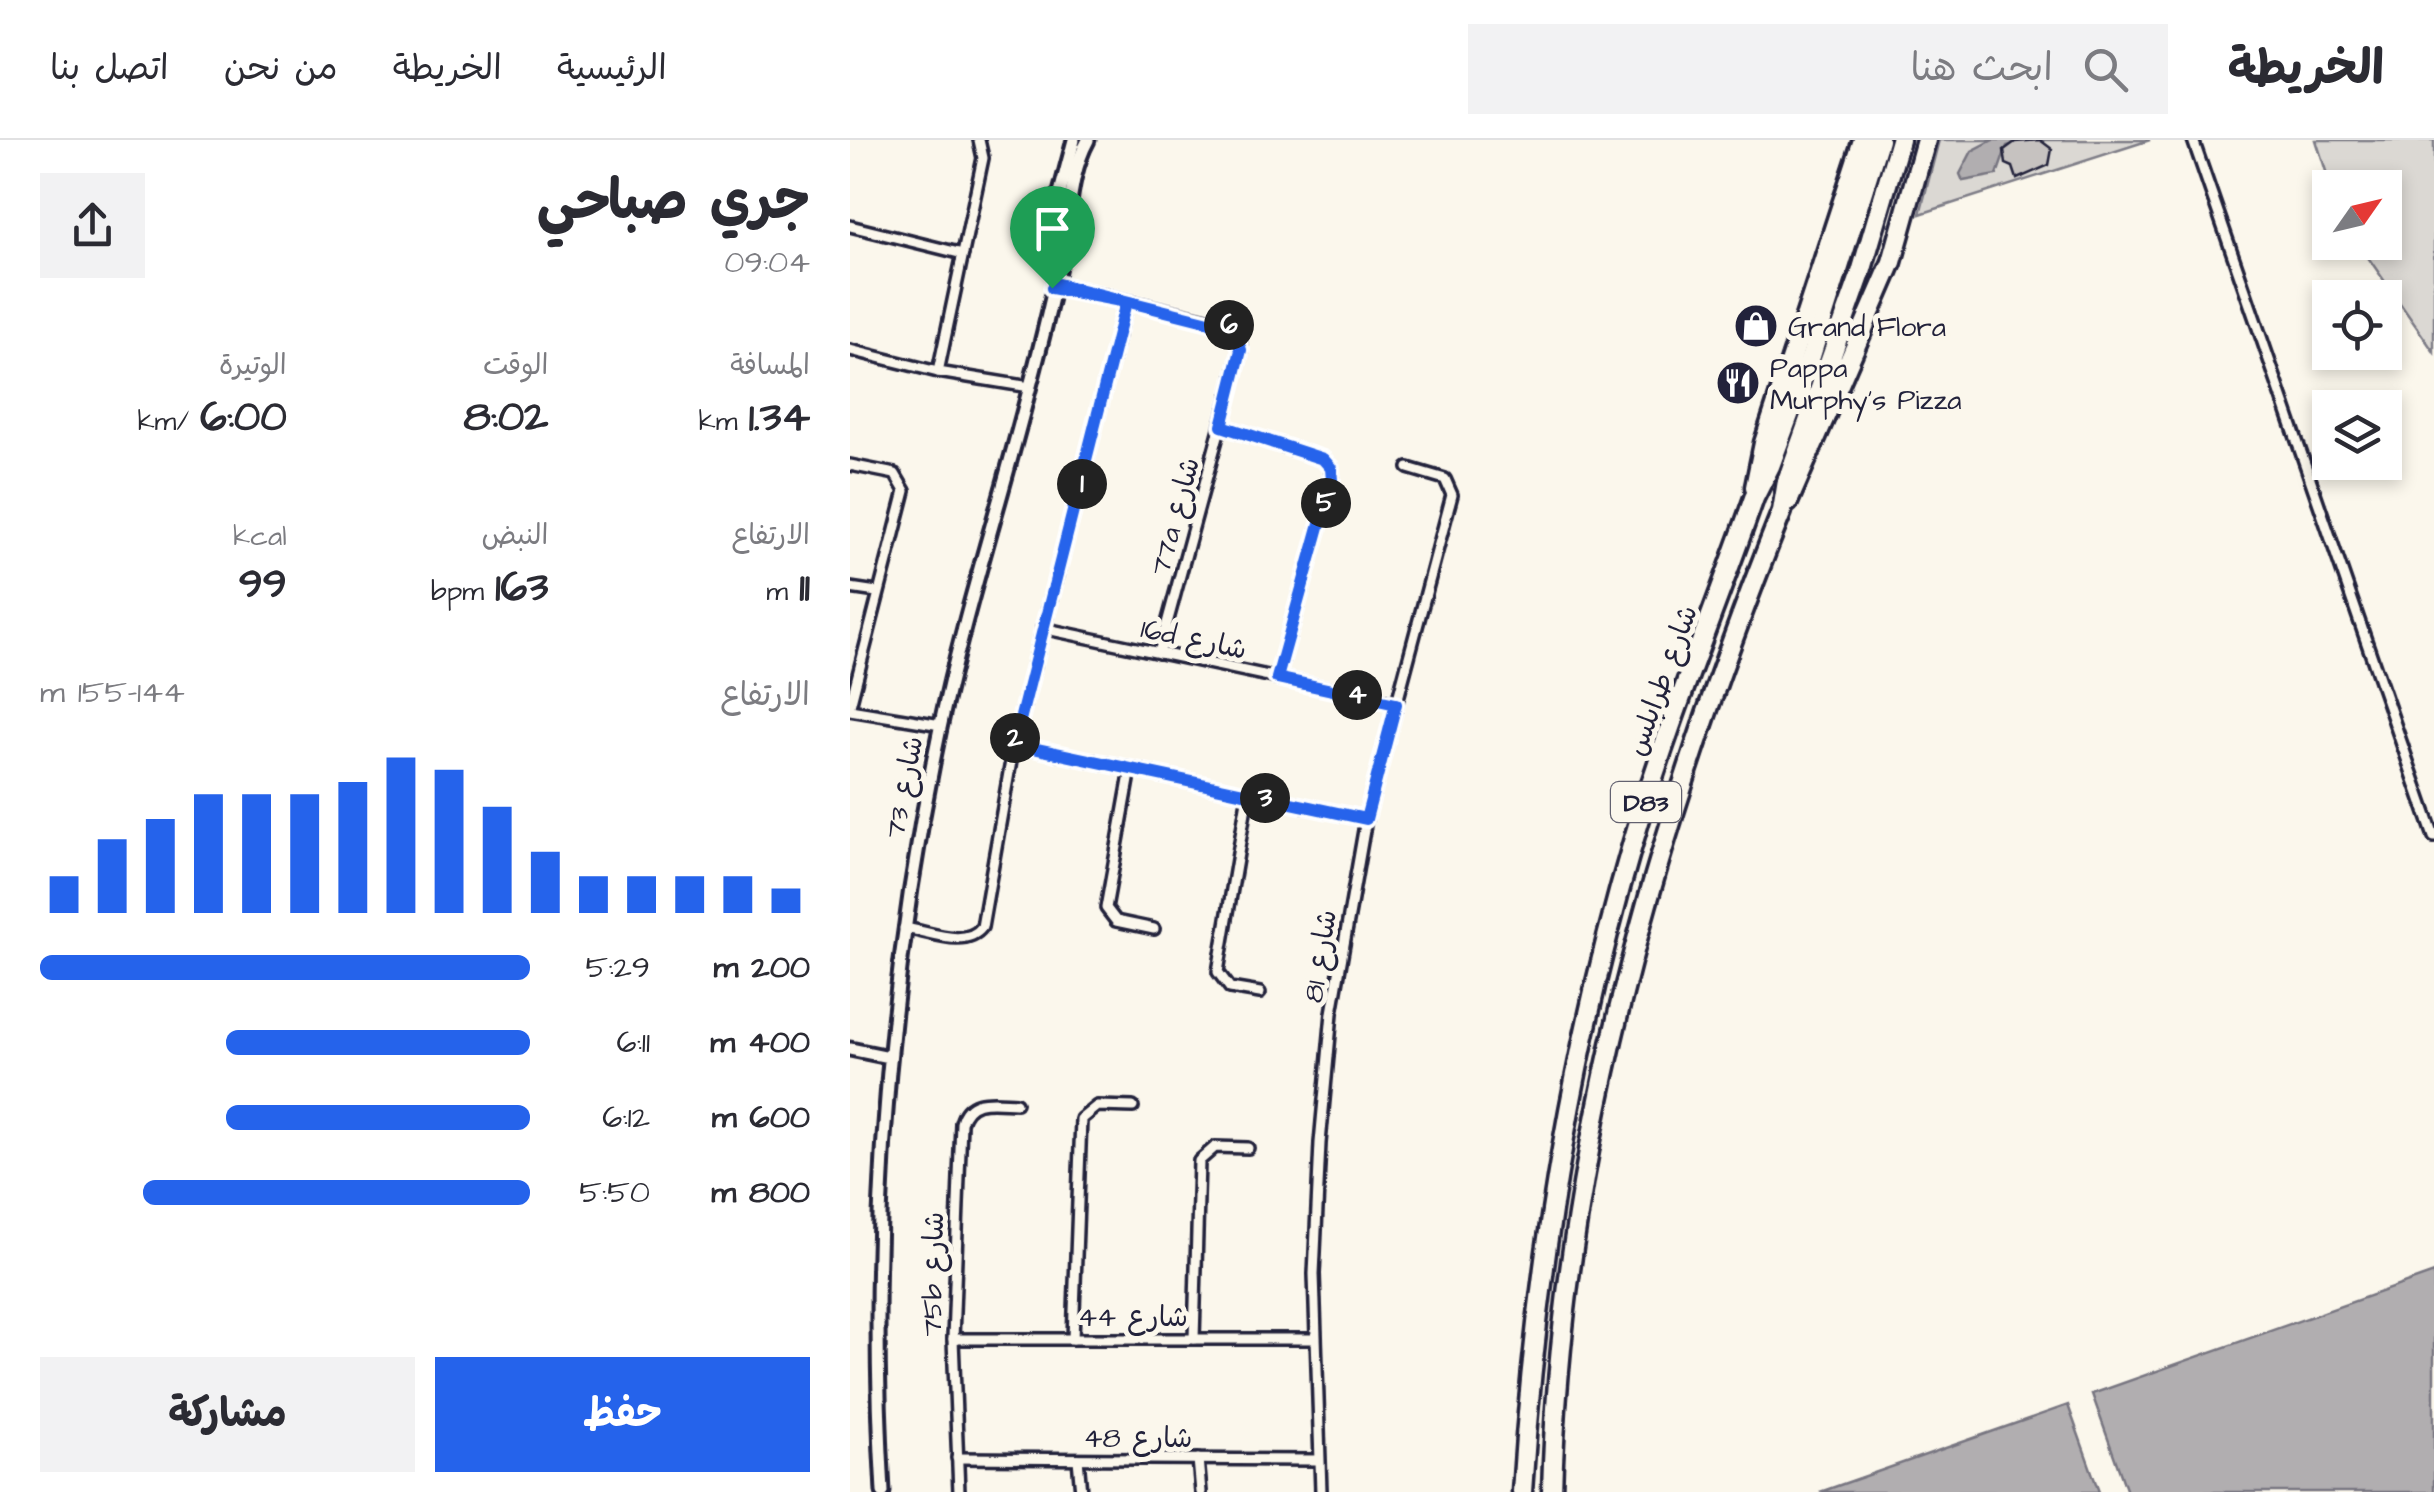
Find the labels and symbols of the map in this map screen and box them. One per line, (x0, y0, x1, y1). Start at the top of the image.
north arrow (2312, 170, 2402, 260)
pin (1010, 186, 1095, 289)
pin: 6 (1204, 300, 1254, 350)
shop icon: Grand Flora (1733, 303, 1779, 349)
place label: Grand Flora (1788, 308, 1946, 347)
place label: Pappa Murphy's Pizza (1770, 349, 1962, 422)
restaurant icon: Pappa Murphy's Pizza (1715, 360, 1761, 406)
street label: 77a شارع (1141, 453, 1210, 580)
pin: 1 (1057, 459, 1107, 509)
pin: 5 (1301, 478, 1351, 528)
street label: شارع طرابلس (1617, 600, 1708, 761)
street label: 16d شارع (1137, 609, 1250, 670)
pin: 4 (1332, 670, 1382, 720)
pin: 2 (990, 713, 1040, 763)
street label: شارع 73 (875, 733, 933, 842)
pin: 3 (1240, 773, 1290, 823)
road number: D83 (1611, 782, 1681, 822)
street label: شارع 81 (1294, 907, 1347, 1005)
street label: 75b شارع (913, 1211, 954, 1337)
street label: شارع 44 (1078, 1298, 1188, 1337)
street label: شارع 48 (1083, 1419, 1193, 1458)

